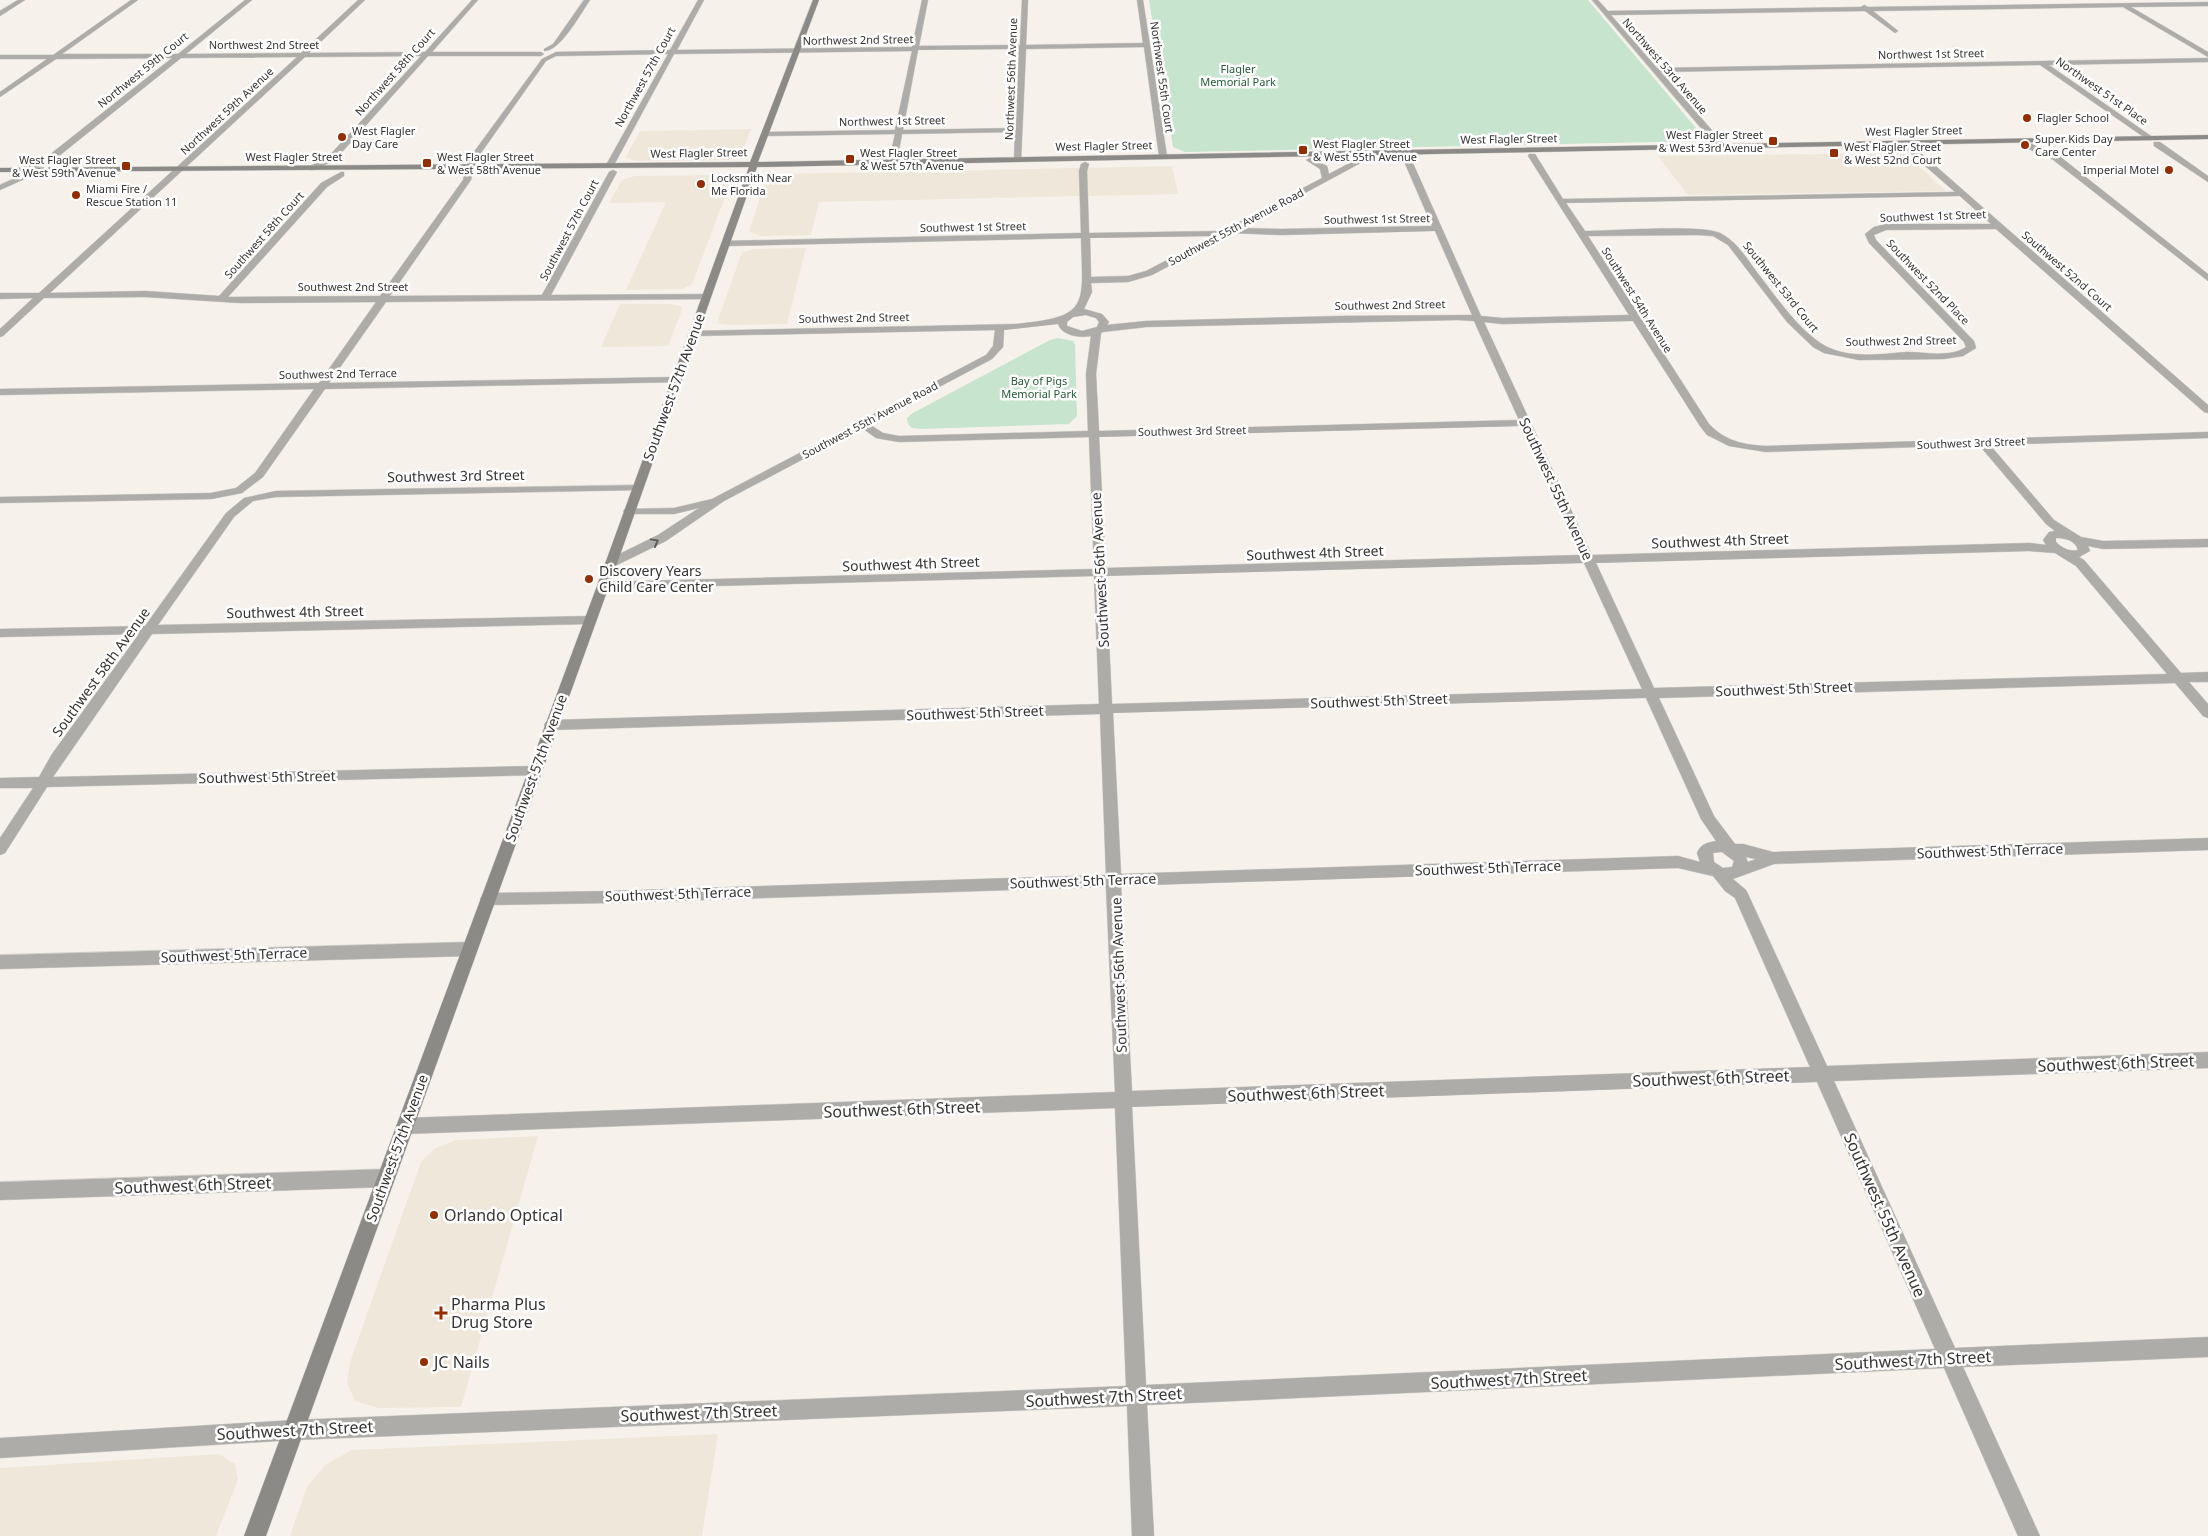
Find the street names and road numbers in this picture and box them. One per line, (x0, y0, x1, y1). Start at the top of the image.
street label: Northwest 53rd Avenue (1620, 15, 1711, 117)
street label: Northwest 56th Avenue (1001, 18, 1020, 140)
street label: Northwest 55th Court (1147, 20, 1178, 134)
street label: Northwest 57th Court (611, 24, 678, 130)
street label: Northwest 58th Court (351, 25, 438, 118)
street label: Northwest 59th Court (94, 28, 191, 111)
street label: Northwest 2nd Street (803, 31, 913, 48)
street label: Northwest 2nd Street (209, 37, 319, 52)
street label: Northwest 1st Street (1878, 45, 1984, 62)
street label: Northwest 51st Place (2053, 53, 2151, 128)
street label: Northwest 59th Avenue (177, 64, 276, 158)
street label: Northwest 1st Street (839, 112, 945, 129)
street label: West Flagler Street (1865, 122, 1963, 139)
street label: West Flagler Street (1460, 130, 1558, 147)
street label: West Flagler Street (1055, 137, 1153, 154)
street label: West Flagler Street (650, 144, 748, 161)
street label: West Flagler Street (246, 149, 342, 164)
street label: Southwest 57th Court (536, 177, 602, 283)
street label: Southwest 55th Avenue Road (1165, 184, 1306, 269)
street label: Southwest 58th Court (220, 188, 307, 281)
street label: Southwest 1st Street (1880, 206, 1986, 225)
street label: Southwest 1st Street (1324, 210, 1430, 227)
street label: Southwest 1st Street (920, 218, 1026, 235)
street label: Southwest 52nd Court (2019, 227, 2116, 314)
street label: Southwest 52nd Place (1884, 236, 1973, 328)
street label: Southwest 53rd Court (1740, 238, 1823, 335)
street label: Southwest 54th Avenue (1599, 244, 1676, 355)
street label: Southwest 2nd Street (298, 279, 408, 294)
street label: Southwest 2nd Street (1335, 296, 1445, 313)
street label: Southwest 2nd Street (799, 309, 909, 326)
street label: Southwest 57th Avenue (638, 311, 709, 463)
street label: Southwest 2nd Street (1846, 332, 1956, 349)
street label: Southwest 2nd Terrace (279, 365, 397, 382)
street label: Southwest 55th Avenue Road (799, 377, 940, 462)
street label: Southwest 55th Avenue (1515, 414, 1598, 563)
street label: Southwest 3rd Street (1138, 422, 1246, 439)
street label: Southwest 3rd Street (1917, 433, 2025, 452)
street label: Southwest 3rd Street (387, 465, 525, 486)
street label: Southwest 56th Avenue (1086, 492, 1113, 648)
street label: Southwest 4th Street (1651, 529, 1789, 552)
street label: Southwest 4th Street (1246, 541, 1384, 564)
street label: Southwest 4th Street (842, 552, 980, 575)
street label: Southwest 4th Street (226, 601, 364, 622)
street label: Southwest 58th Avenue (47, 603, 154, 740)
street label: Southwest 5th Street (1715, 677, 1853, 700)
street label: Southwest 5th Street (1310, 689, 1448, 712)
street label: Southwest 57th Avenue (500, 692, 571, 844)
street label: Southwest 5th Street (906, 701, 1044, 724)
street label: Southwest 5th Street (198, 766, 336, 787)
street label: Southwest 5th Terrace (1916, 838, 2064, 863)
street label: Southwest 5th Terrace (1414, 855, 1562, 880)
street label: Southwest 5th Terrace (1009, 868, 1157, 893)
street label: Southwest 5th Terrace (604, 881, 752, 906)
street label: Southwest 56th Avenue (1106, 897, 1131, 1053)
street label: Southwest 5th Terrace (160, 942, 308, 967)
street label: Southwest 6th Street (2037, 1049, 2195, 1077)
street label: Southwest 6th Street (1632, 1064, 1790, 1092)
street label: Southwest 57th Avenue (361, 1072, 432, 1224)
street label: Southwest 6th Street (1227, 1079, 1385, 1107)
street label: Southwest 6th Street (823, 1095, 981, 1123)
street label: Southwest 55th Avenue (1839, 1129, 1931, 1301)
street label: Southwest 6th Street (114, 1171, 272, 1199)
street label: Southwest 7th Street (1834, 1345, 1992, 1375)
street label: Southwest 7th Street (1430, 1364, 1588, 1394)
street label: Southwest 7th Street (1025, 1382, 1183, 1412)
street label: Southwest 7th Street (620, 1399, 778, 1427)
street label: Southwest 7th Street (216, 1415, 374, 1445)

